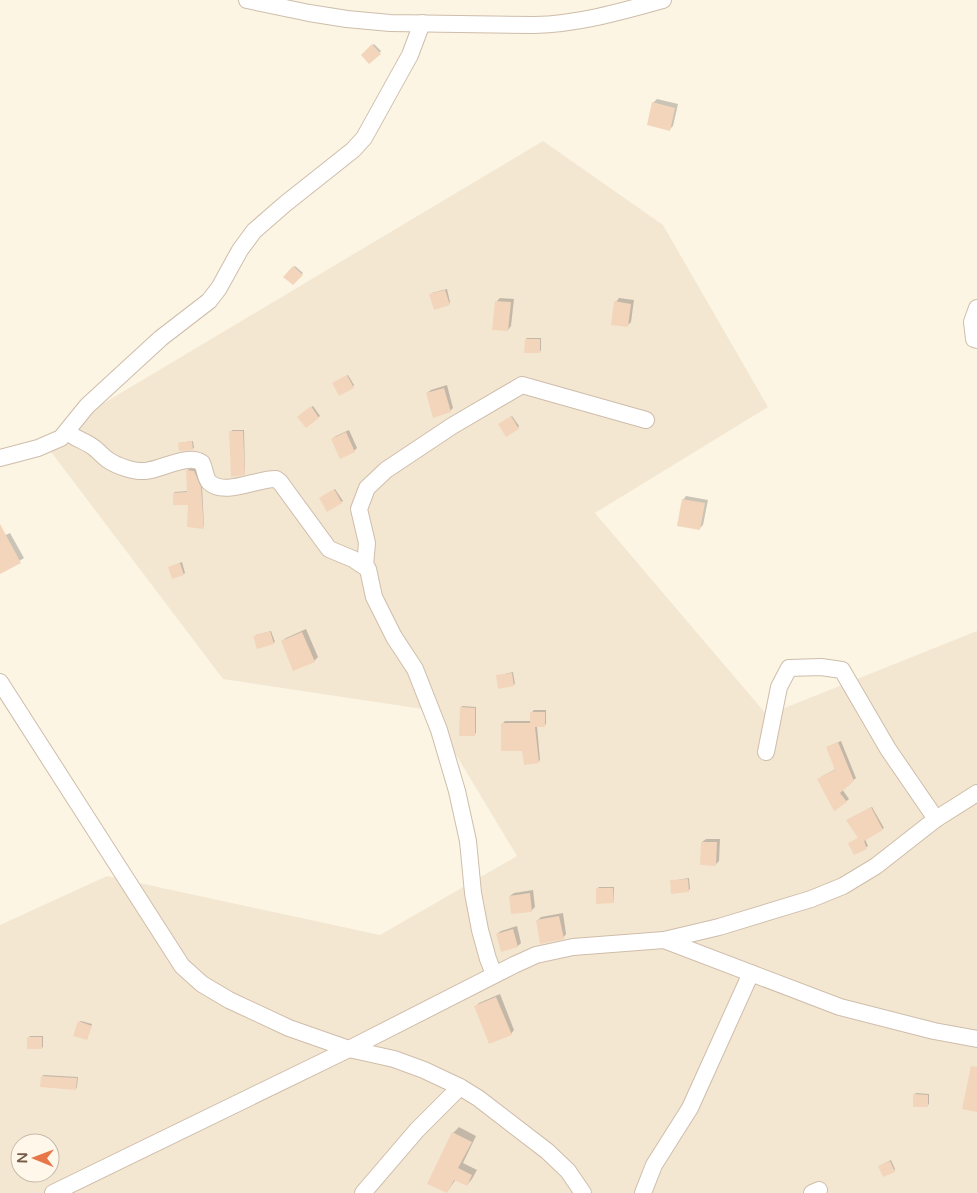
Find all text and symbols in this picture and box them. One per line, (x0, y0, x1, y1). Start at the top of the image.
north arrow (10, 1133, 60, 1183)
text: N (14, 1152, 31, 1164)

